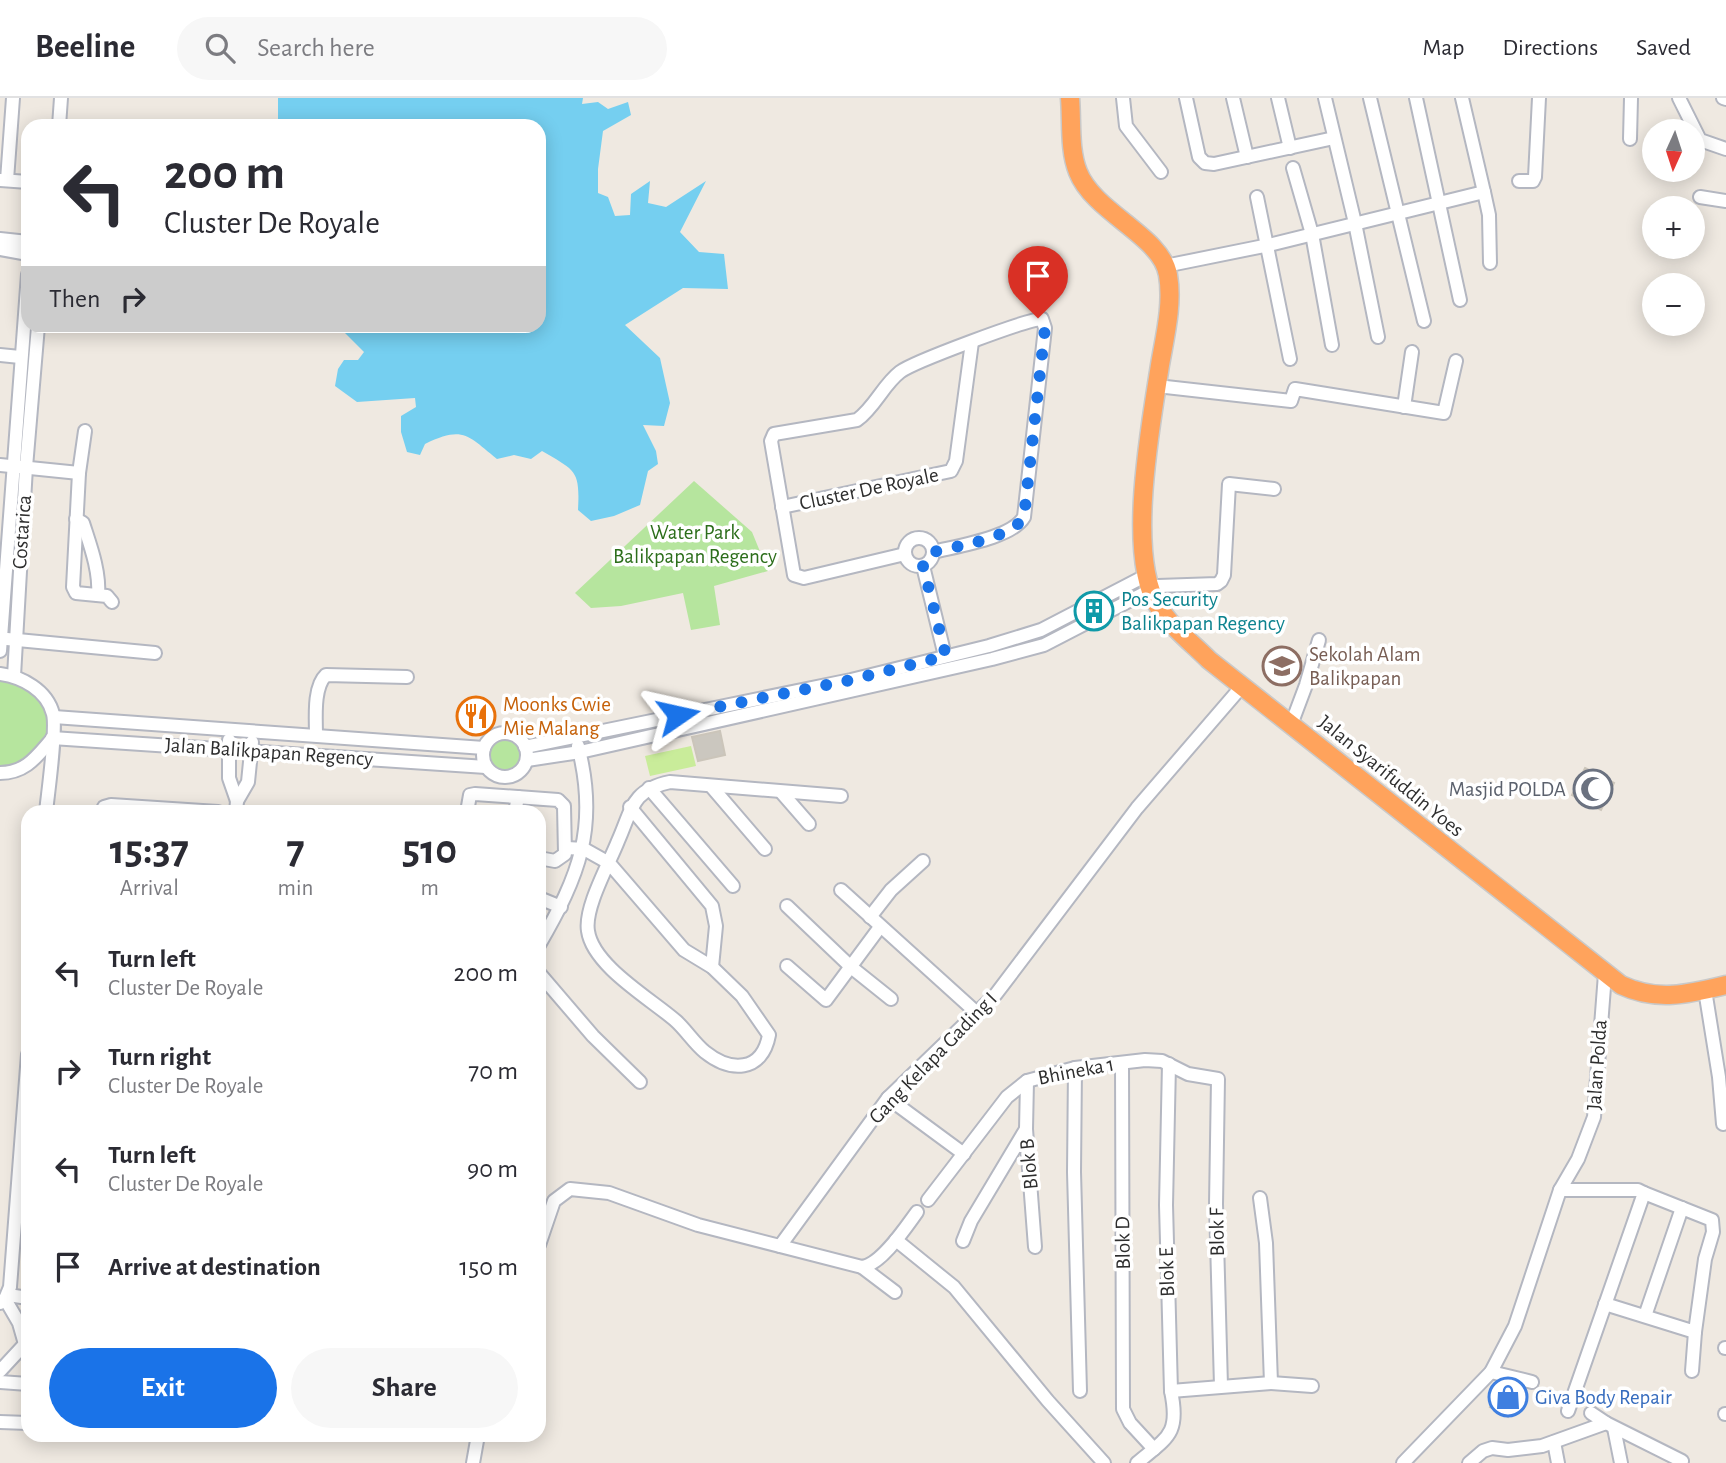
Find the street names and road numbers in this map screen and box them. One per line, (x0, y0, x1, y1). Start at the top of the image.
street label: Cluster De Royale (797, 464, 941, 514)
street label: Costarica (9, 494, 35, 570)
street label: Jalan Syarifuddin Yoes (1314, 711, 1468, 841)
street label: Jalan Balikpapan Regency (164, 734, 374, 770)
street label: Gang Kelapa Gading I (865, 988, 1001, 1128)
street label: Jalan Polda (1583, 1019, 1611, 1111)
street label: Bhineka 1 (1036, 1053, 1116, 1089)
street label: Blok B (1016, 1138, 1042, 1190)
street label: Blok F (1206, 1206, 1228, 1257)
street label: Blok D (1112, 1216, 1134, 1270)
street label: Blok E (1156, 1247, 1178, 1297)

